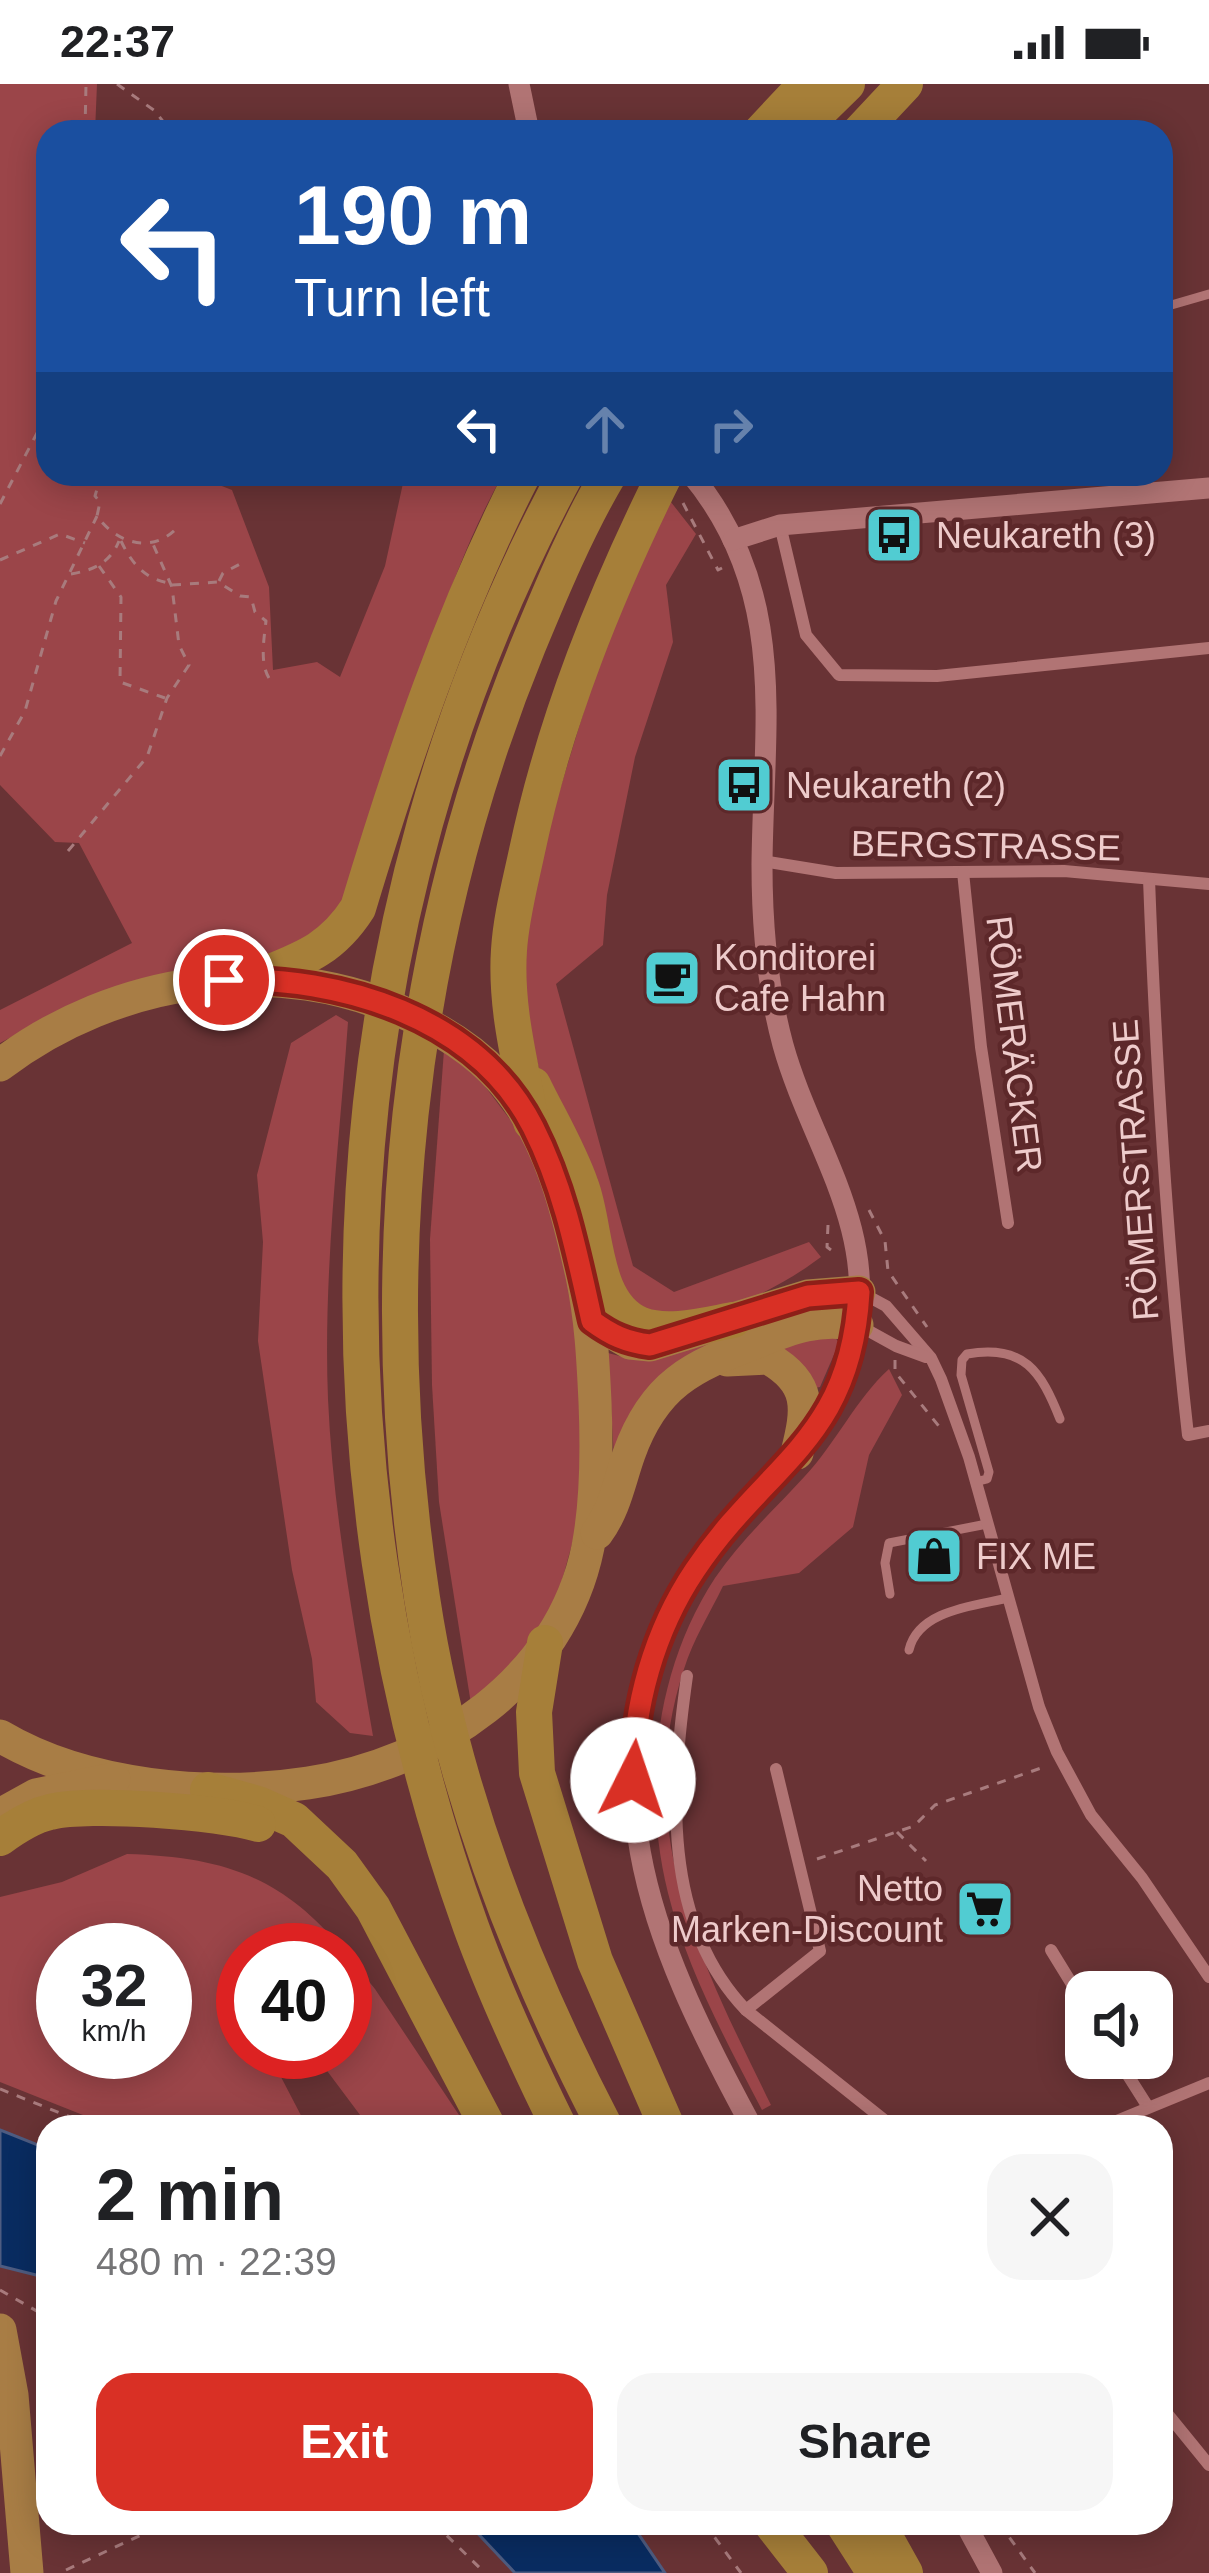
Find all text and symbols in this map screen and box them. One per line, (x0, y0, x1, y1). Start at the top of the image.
text: 22:37 (60, 16, 175, 67)
icon: left (96, 168, 252, 324)
text: 190 m (294, 168, 532, 262)
text: Turn left (294, 267, 490, 327)
icon: left (446, 396, 512, 462)
icon: ahead (572, 396, 638, 462)
icon: right (698, 396, 764, 462)
bus stop icon: Neukareth (3) (863, 504, 925, 566)
place label: Neukareth (3) (936, 515, 1156, 556)
bus stop icon: Neukareth (2) (713, 754, 775, 816)
place label: Neukareth (2) (786, 765, 1006, 806)
street label: BERGSTRASSE (851, 823, 1121, 868)
street label: RÖMERÄCKER (978, 914, 1051, 1175)
pin (173, 929, 275, 1031)
place label: Konditorei Cafe Hahn (714, 937, 886, 1019)
icon: arrive (191, 947, 257, 1013)
cafe icon: Konditorei Cafe Hahn (641, 947, 703, 1009)
street label: RÖMERSTRASSE (1105, 1018, 1166, 1322)
shop icon: FIX ME (903, 1525, 965, 1587)
place label: FIX ME (976, 1536, 1096, 1577)
position arrow (570, 1717, 696, 1843)
place label: Netto Marken-Discount (671, 1868, 943, 1950)
supermarket icon: Netto Marken-Discount (954, 1878, 1016, 1940)
speed limit sign: 40 (216, 1923, 372, 2079)
text: 32 (81, 1952, 147, 2019)
map controls (1065, 1971, 1173, 2079)
button: sound (1065, 1971, 1173, 2079)
text: km/h (81, 2014, 147, 2047)
button: close (987, 2154, 1113, 2280)
text: 2 min (96, 2155, 284, 2235)
text: 480 m · 22:39 (96, 2240, 337, 2283)
button: Exit (96, 2373, 593, 2511)
button: Share (617, 2373, 1113, 2511)

